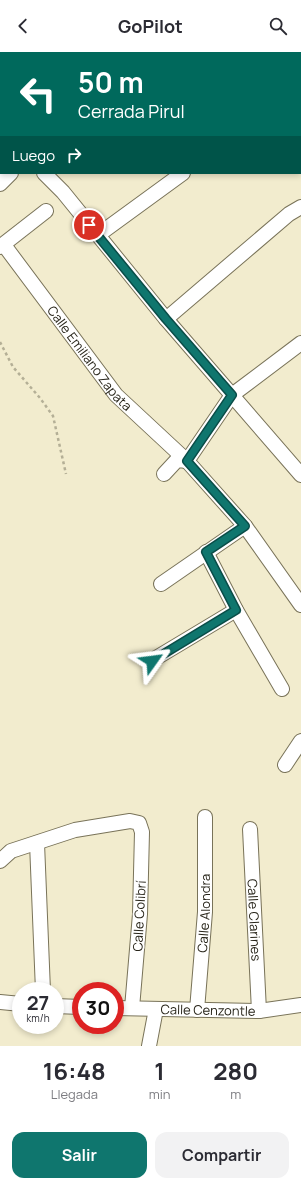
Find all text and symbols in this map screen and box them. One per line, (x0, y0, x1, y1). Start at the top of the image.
text: GoPilot (118, 14, 183, 38)
icon: back (12, 15, 34, 37)
icon: search (267, 15, 289, 37)
text: 50 m (78, 63, 144, 101)
icon: left (12, 68, 64, 120)
text: Cerrada Pirul (78, 99, 185, 123)
icon: right (63, 144, 85, 166)
text: Luego (12, 145, 55, 166)
pin (72, 208, 106, 242)
icon: arrive (78, 214, 100, 236)
street label: Calle Emiliano Zapata (43, 302, 136, 414)
position arrow (131, 640, 173, 682)
street label: Calle Alondra (193, 874, 214, 953)
street label: Calle Clarines (243, 878, 266, 962)
street label: Calle Colibrí (128, 880, 150, 952)
speed limit sign: 30 (72, 982, 124, 1034)
text: 27 (27, 989, 49, 1016)
street label: Calle Cenzontle (160, 1000, 256, 1020)
text: km/h (26, 1011, 50, 1025)
text: 16:48 (43, 1054, 106, 1087)
text: 1 (154, 1054, 165, 1087)
text: 280 (213, 1054, 258, 1087)
text: Llegada (51, 1085, 98, 1103)
text: min (149, 1085, 170, 1103)
text: m (230, 1085, 241, 1103)
button: Salir (12, 1132, 147, 1178)
button: Compartir (155, 1132, 289, 1178)

